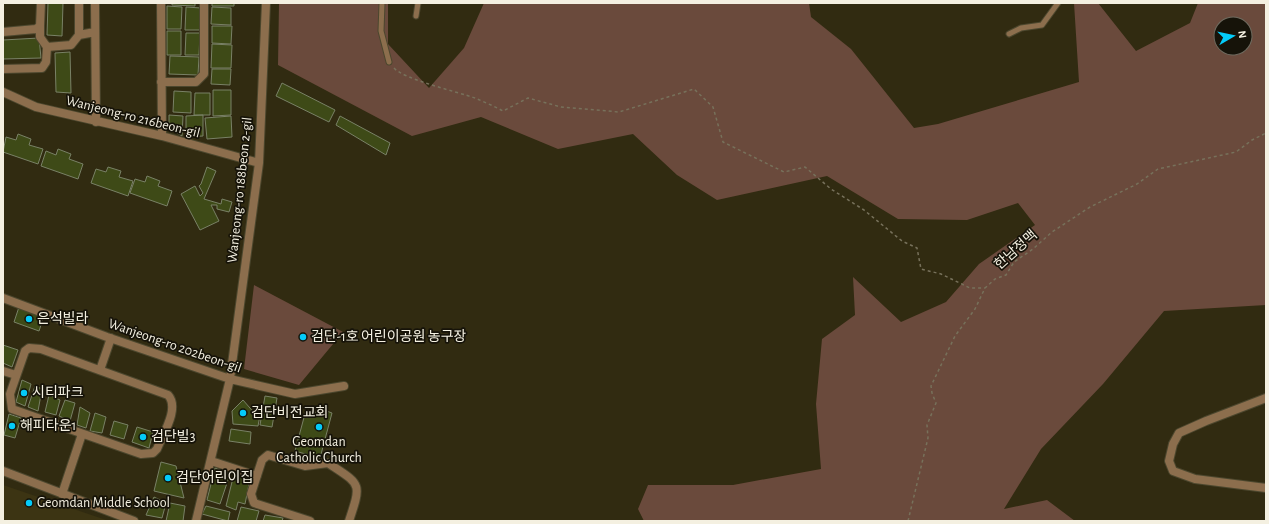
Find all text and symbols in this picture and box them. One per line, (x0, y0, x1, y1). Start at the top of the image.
north arrow (1213, 16, 1253, 56)
text: N (1236, 30, 1248, 39)
street label: Wanjeong-ro 216beon-gil (65, 94, 201, 140)
street label: Wanjeong-ro 188beon 2-gil (225, 116, 255, 264)
street label: 한남정맥 (991, 227, 1040, 272)
place label: 은석빌라 (37, 311, 89, 326)
marker: 은석빌라 (24, 314, 34, 324)
street label: Wanjeong-ro 202beon-gil (107, 317, 243, 375)
place label: 검단-1호 어린이공원 농구장 (311, 329, 467, 344)
marker: 검단-1호 어린이공원 농구장 (298, 332, 308, 342)
place label: 시티파크 (32, 385, 84, 400)
marker: 시티파크 (19, 388, 29, 398)
place label: 검단비전교회 (251, 405, 328, 420)
marker: 검단비전교회 (238, 408, 248, 418)
place label: 해피타운1 (20, 418, 76, 433)
marker: 해피타운1 (7, 421, 17, 431)
marker: Geomdan Catholic Church (314, 422, 324, 432)
place label: 검단빌3 (151, 429, 196, 444)
marker: 검단빌3 (138, 432, 148, 442)
place label: Geomdan Catholic Church (276, 435, 362, 465)
place label: 검단어린이집 (176, 470, 253, 485)
marker: 검단어린이집 (163, 473, 173, 483)
place label: Geomdan Middle School (37, 496, 170, 510)
marker: Geomdan Middle School (24, 498, 34, 508)

